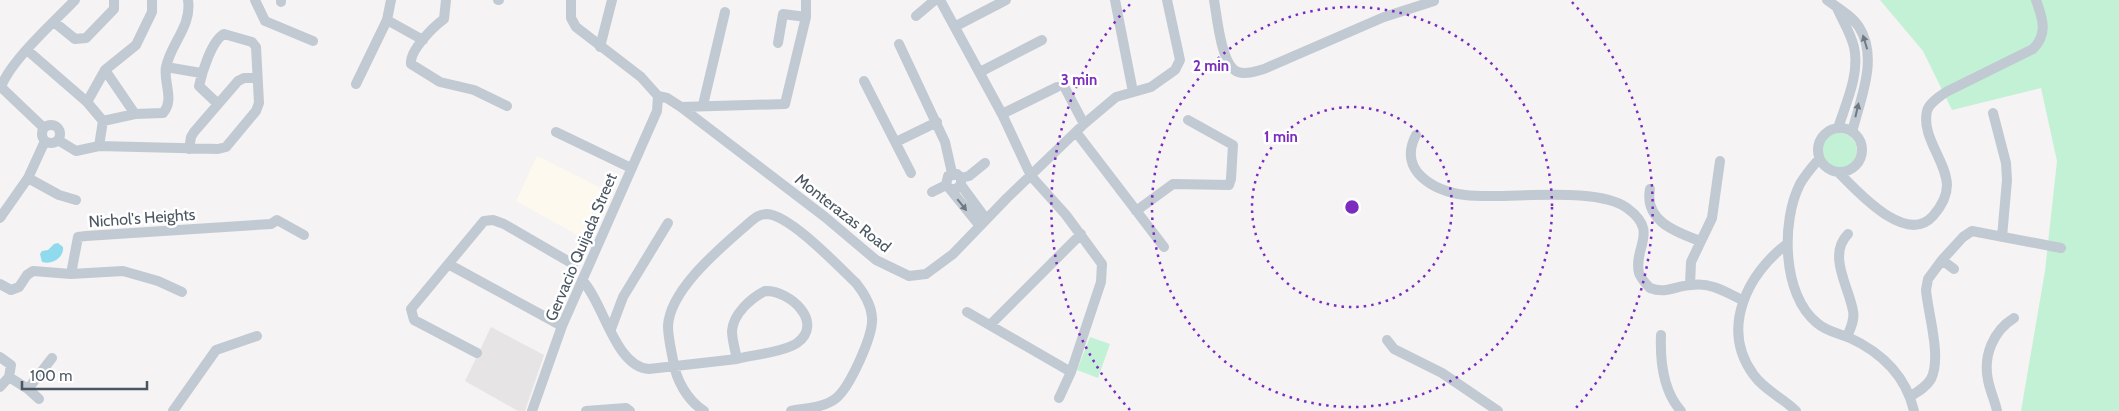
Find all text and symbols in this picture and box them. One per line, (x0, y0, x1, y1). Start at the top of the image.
one-way arrow (1861, 35, 1868, 50)
text: 2 min (1193, 57, 1229, 75)
text: 3 min (1061, 71, 1097, 89)
one-way arrow (1853, 103, 1861, 118)
text: 1 min (1264, 128, 1298, 146)
street label: Gervacio Quijada Street (541, 170, 621, 324)
street label: Monterazas Road (791, 170, 895, 256)
one-way arrow (957, 198, 968, 211)
centre of rings (1343, 198, 1361, 216)
street label: Nichol's Heights (88, 205, 196, 231)
scale bar (22, 358, 148, 390)
text: 100 m (30, 367, 72, 385)

